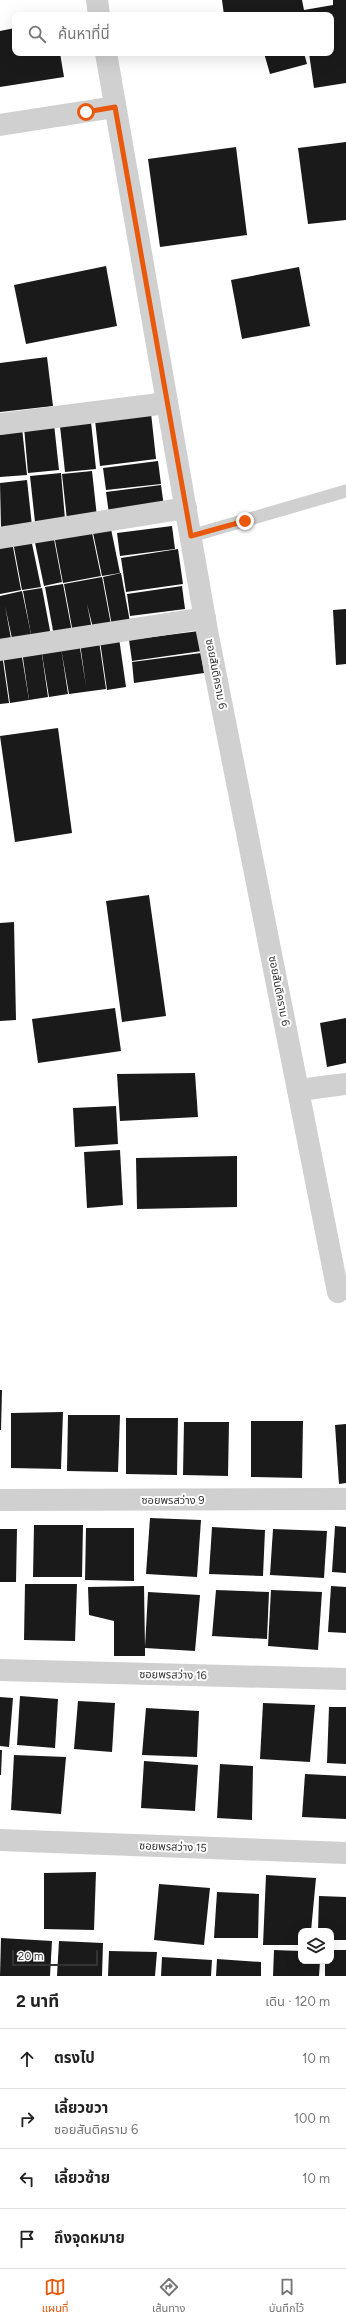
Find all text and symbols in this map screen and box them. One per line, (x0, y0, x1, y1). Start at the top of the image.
search box (12, 12, 334, 56)
icon: search (26, 23, 48, 45)
text: ค้นหาที่นี่ (58, 25, 110, 43)
route start (77, 103, 95, 121)
route end (236, 512, 254, 530)
street label: ซอยสันติคราม 6 (203, 638, 229, 710)
street label: ซอยสันติคราม 6 (266, 955, 292, 1027)
street label: ซอยพรสว่าง 9 (142, 1494, 205, 1507)
street label: ซอยพรสว่าง 16 (139, 1668, 207, 1682)
street label: ซอยพรสว่าง 15 (139, 1839, 207, 1855)
map controls (298, 1928, 334, 1964)
button: layers (298, 1928, 334, 1964)
scale bar (12, 1948, 98, 1967)
text: 20 m (18, 1950, 43, 1963)
text: 2 นาที (16, 1991, 59, 2011)
text: เดิน · 120 m (265, 1994, 330, 2009)
icon: ahead (16, 2048, 38, 2070)
text: ตรงไป (54, 2049, 95, 2067)
text: 10 m (302, 2051, 330, 2066)
text: เลี้ยวขวา (54, 2099, 108, 2117)
icon: right (16, 2108, 38, 2130)
text: 100 m (294, 2111, 330, 2126)
text: ซอยสันติคราม 6 (54, 2122, 138, 2137)
icon: left (16, 2168, 38, 2190)
text: เลี้ยวซ้าย (54, 2169, 110, 2187)
text: 10 m (302, 2171, 330, 2186)
icon: arrive (16, 2228, 38, 2250)
text: ถึงจุดหมาย (54, 2229, 125, 2247)
tab: แผนที่ (42, 2276, 69, 2317)
tab: เส้นทาง (152, 2276, 185, 2317)
tab: บันทึกไว้ (269, 2276, 304, 2317)

